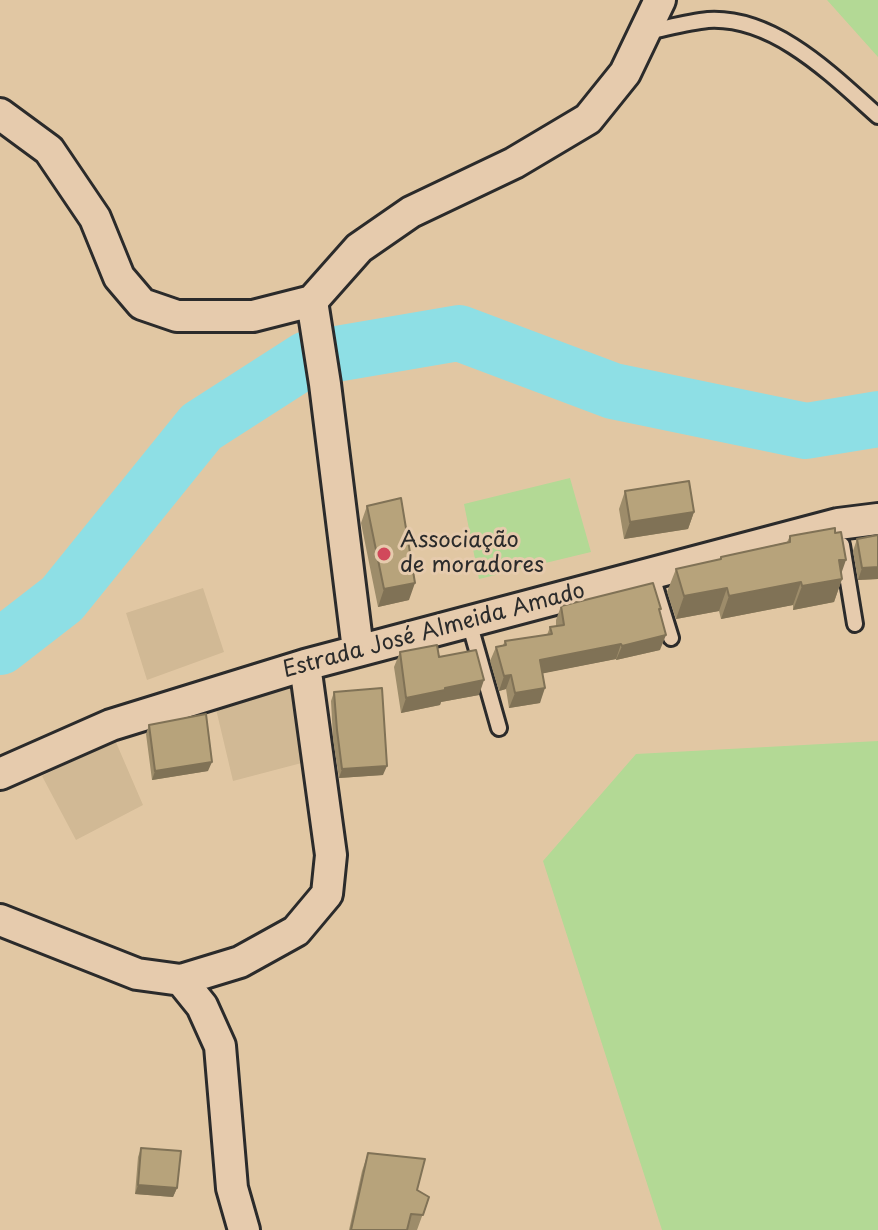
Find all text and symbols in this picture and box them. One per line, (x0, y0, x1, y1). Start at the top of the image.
place label: Associação de moradores (400, 528, 544, 580)
marker: Associação de moradores (375, 545, 393, 563)
street label: Estrada José Almeida Amado (280, 578, 588, 684)

